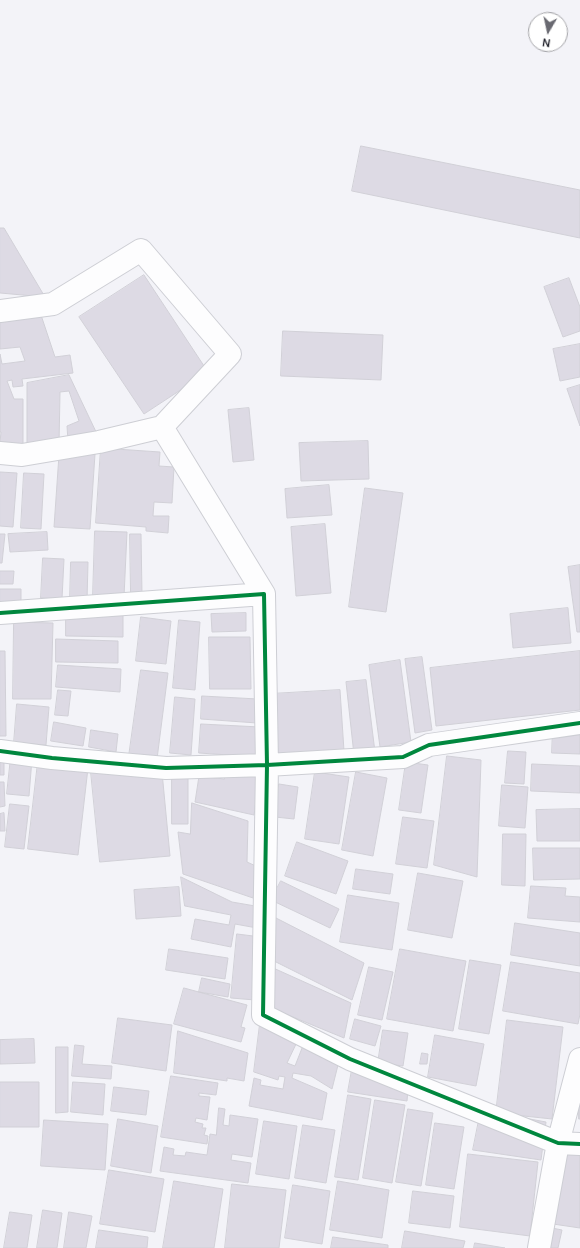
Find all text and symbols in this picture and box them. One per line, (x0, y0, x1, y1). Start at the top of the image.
north arrow (528, 12, 568, 52)
text: N (541, 35, 551, 51)

